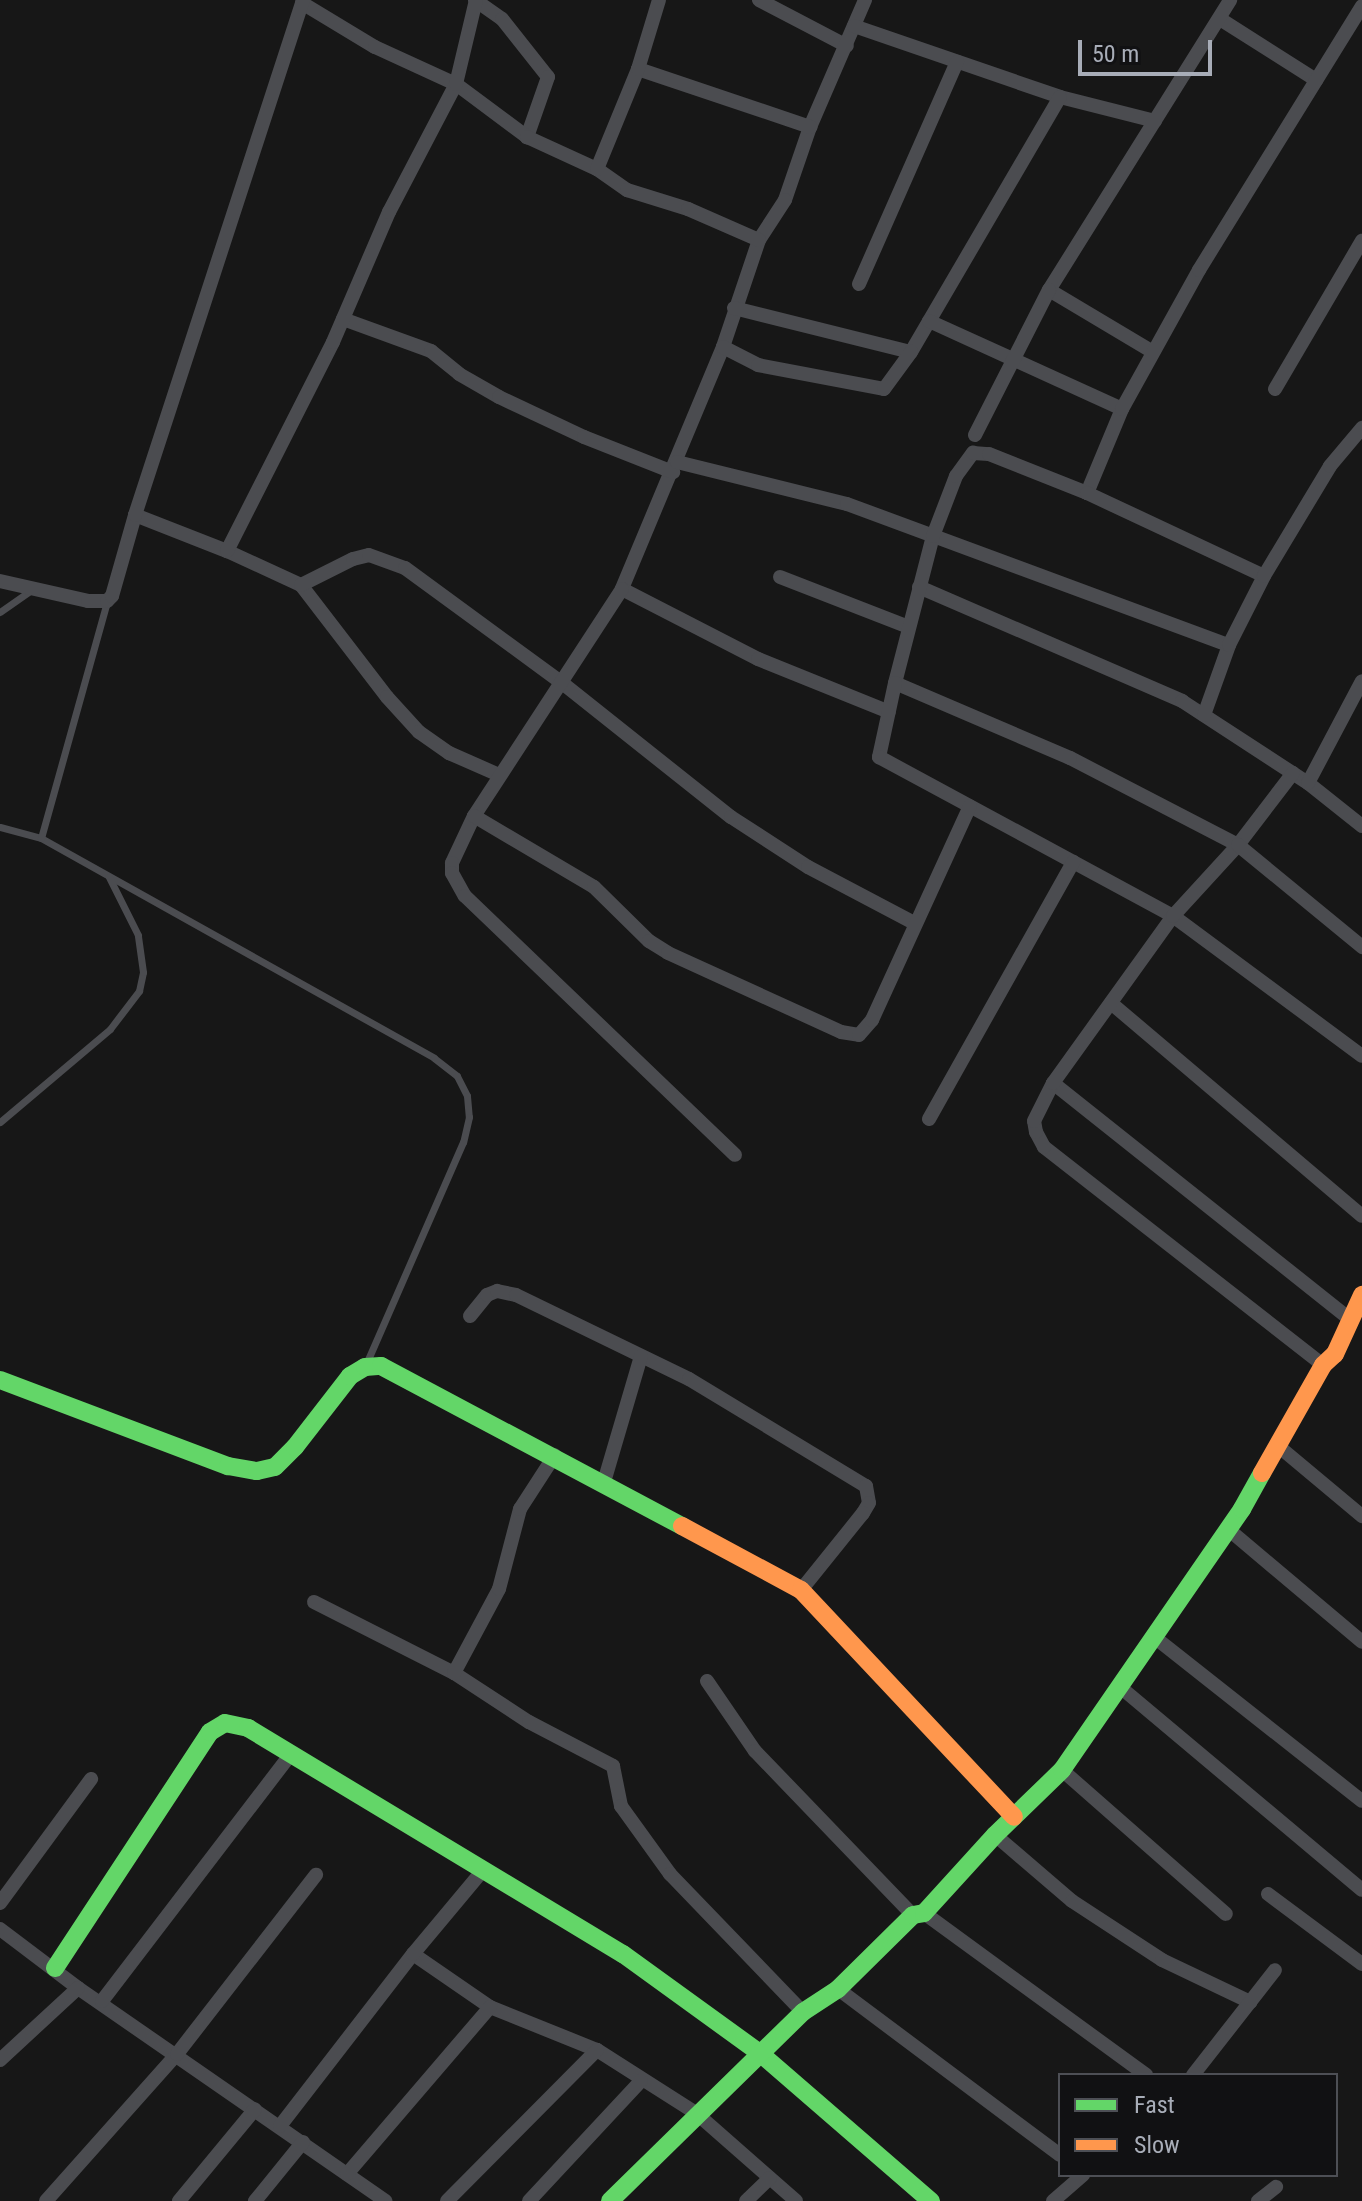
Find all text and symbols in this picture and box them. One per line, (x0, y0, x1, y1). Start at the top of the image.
scale bar (1082, 24, 1216, 74)
text: 50 m (1092, 40, 1139, 68)
legend (1058, 2073, 1338, 2177)
text: Fast (1134, 2091, 1175, 2119)
text: Slow (1134, 2131, 1180, 2159)

